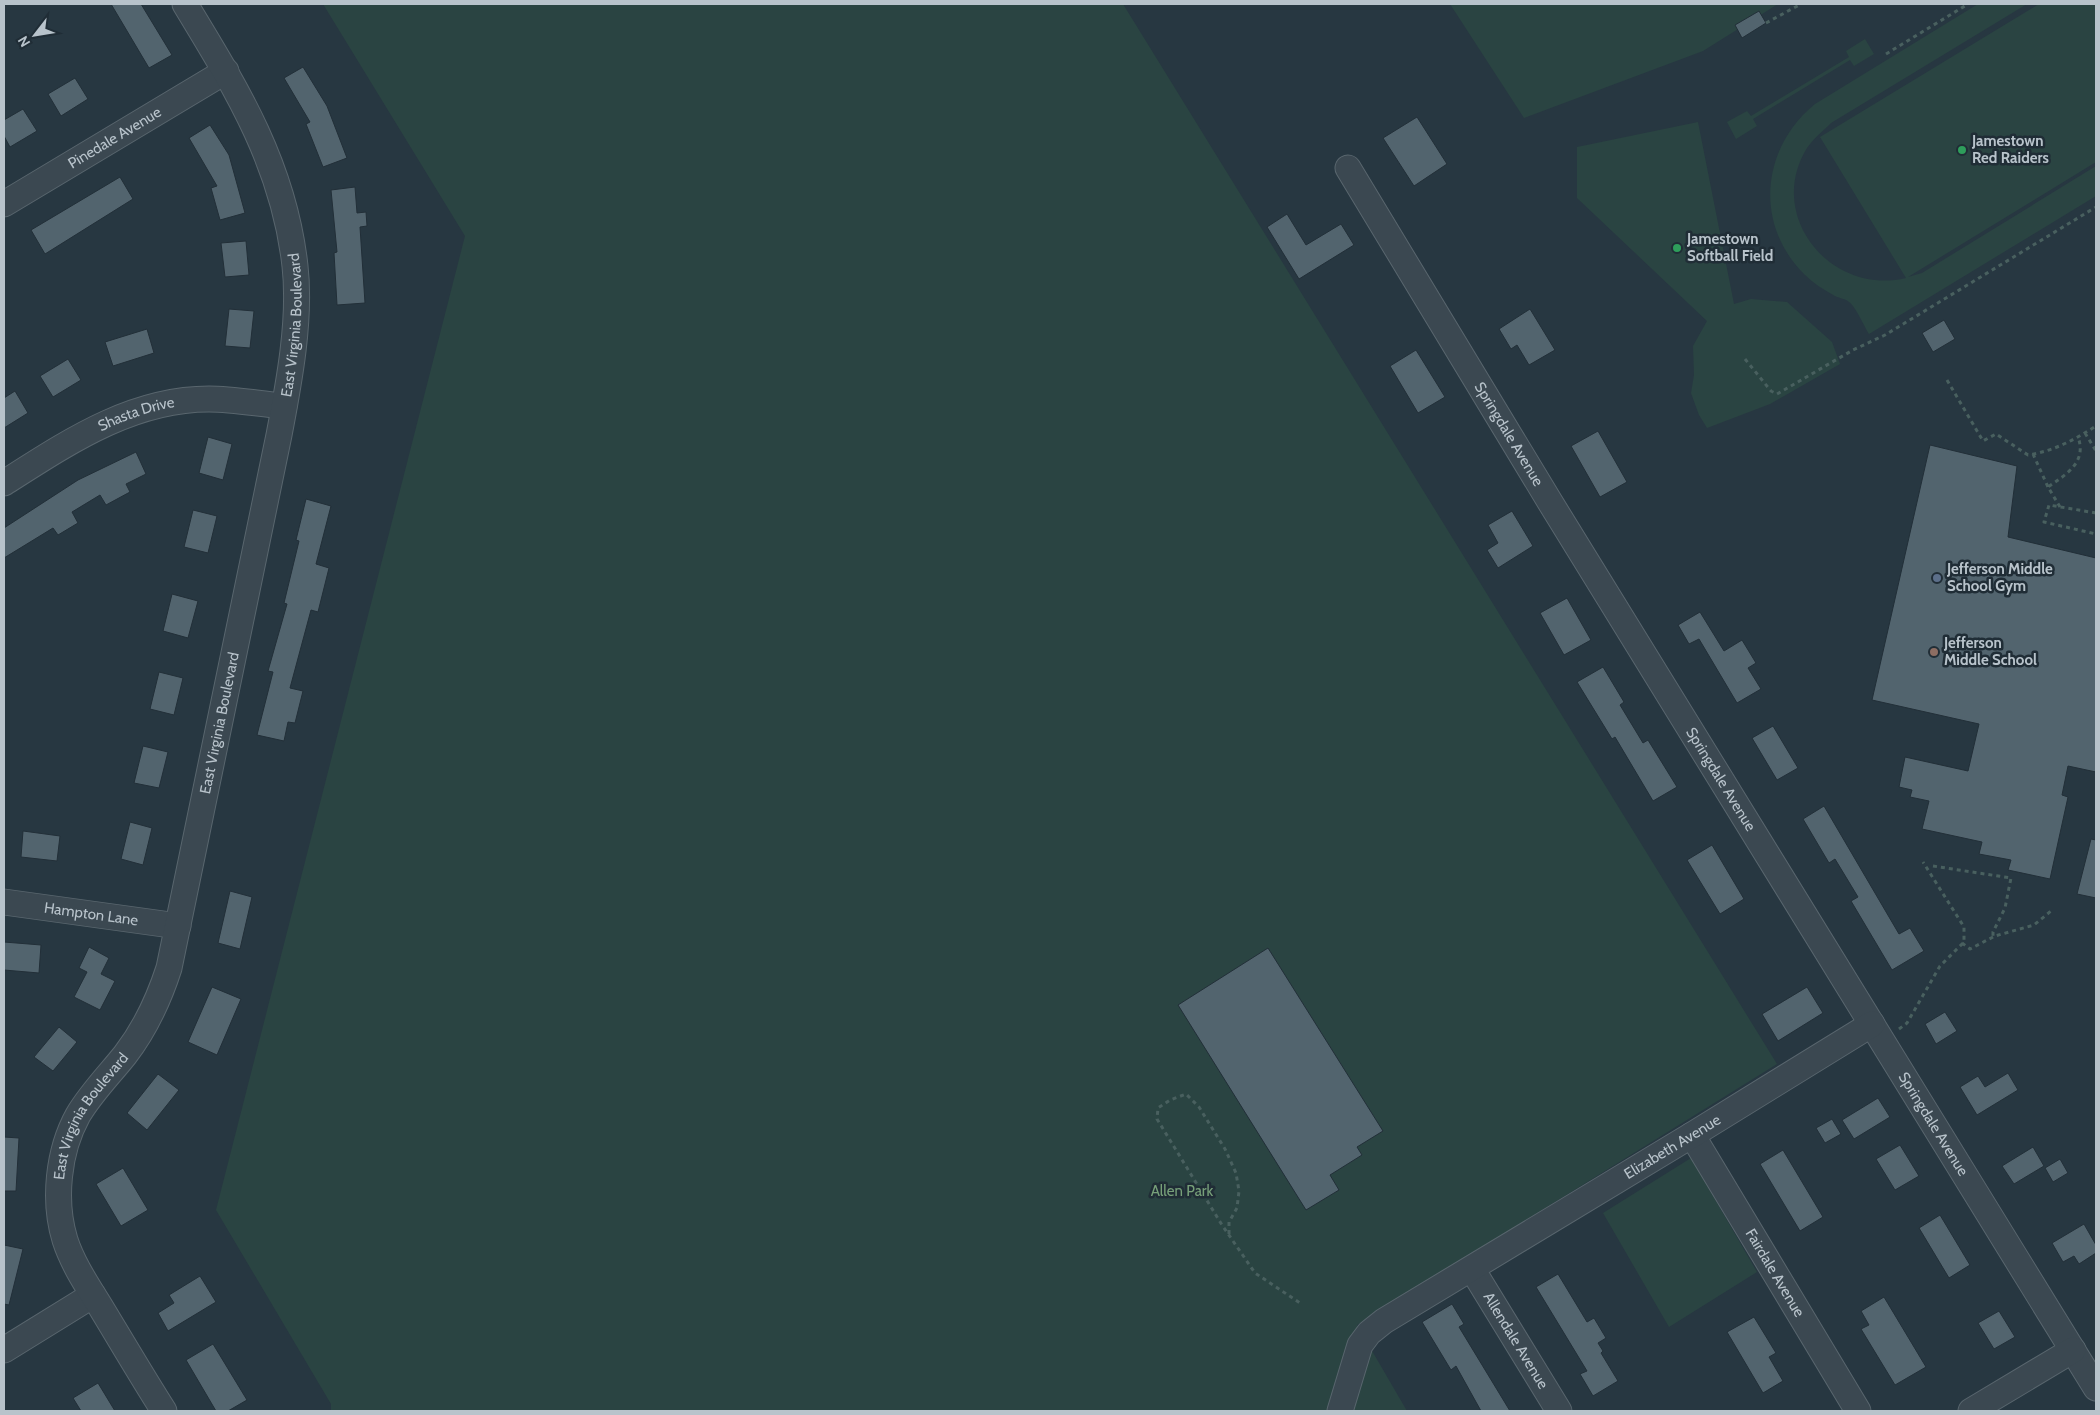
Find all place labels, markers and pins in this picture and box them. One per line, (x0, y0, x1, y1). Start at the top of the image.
place label: Jamestown Red Raiders (1971, 132, 2049, 167)
marker: Jamestown Red Raiders (1956, 144, 1968, 156)
place label: Jamestown Softball Field (1686, 230, 1773, 265)
marker: Jamestown Softball Field (1671, 242, 1683, 254)
place label: Jefferson Middle School Gym (1946, 560, 2053, 595)
marker: Jefferson Middle School Gym (1931, 572, 1943, 584)
place label: Jefferson Middle School (1943, 634, 2037, 669)
marker: Jefferson Middle School (1928, 646, 1940, 658)

